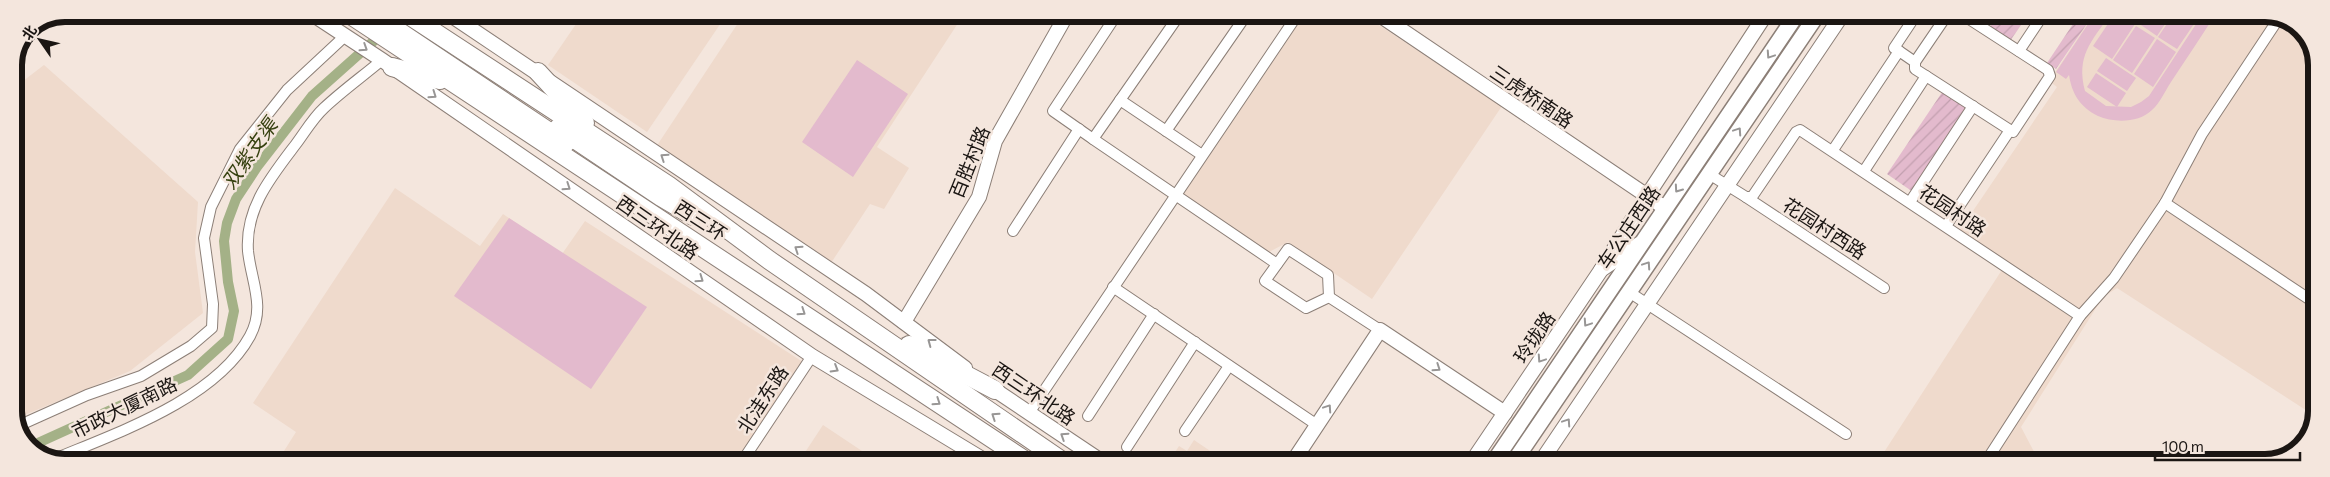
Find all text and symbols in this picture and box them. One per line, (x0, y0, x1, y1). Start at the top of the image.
north arrow (15, 15, 65, 65)
text: 北 (18, 22, 40, 43)
one-way arrow (358, 42, 367, 51)
one-way arrow (1767, 49, 1776, 59)
street label: 三虎桥南路 (1486, 60, 1578, 132)
one-way arrow (427, 89, 436, 98)
water label: 双紫支渠 (216, 111, 283, 193)
street label: 百胜村路 (944, 122, 994, 202)
one-way arrow (1732, 127, 1742, 136)
one-way arrow (660, 154, 670, 163)
street label: 花园村路 (1915, 179, 1991, 241)
one-way arrow (561, 180, 570, 190)
street label: 车公庄西路 (1592, 181, 1664, 273)
one-way arrow (1675, 183, 1684, 193)
street label: 西三环北路 (612, 190, 704, 264)
street label: 花园村西路 (1779, 192, 1871, 264)
street label: 西三环 (671, 195, 731, 245)
one-way arrow (794, 246, 804, 255)
one-way arrow (1641, 262, 1650, 271)
one-way arrow (695, 273, 704, 282)
one-way arrow (796, 306, 806, 315)
street label: 玲珑路 (1509, 307, 1559, 367)
one-way arrow (1584, 318, 1593, 327)
one-way arrow (927, 339, 937, 348)
one-way arrow (1538, 354, 1548, 363)
street label: 西三环北路 (988, 357, 1080, 429)
street label: 北洼东路 (732, 361, 792, 437)
one-way arrow (1432, 362, 1441, 371)
one-way arrow (830, 363, 839, 373)
street label: 市政大厦南路 (68, 372, 180, 442)
one-way arrow (932, 396, 941, 405)
one-way arrow (1322, 404, 1331, 413)
one-way arrow (992, 413, 1001, 422)
one-way arrow (1561, 419, 1570, 428)
scale bar (2155, 430, 2300, 462)
one-way arrow (1060, 433, 1069, 442)
text: 100 m (2162, 437, 2204, 455)

